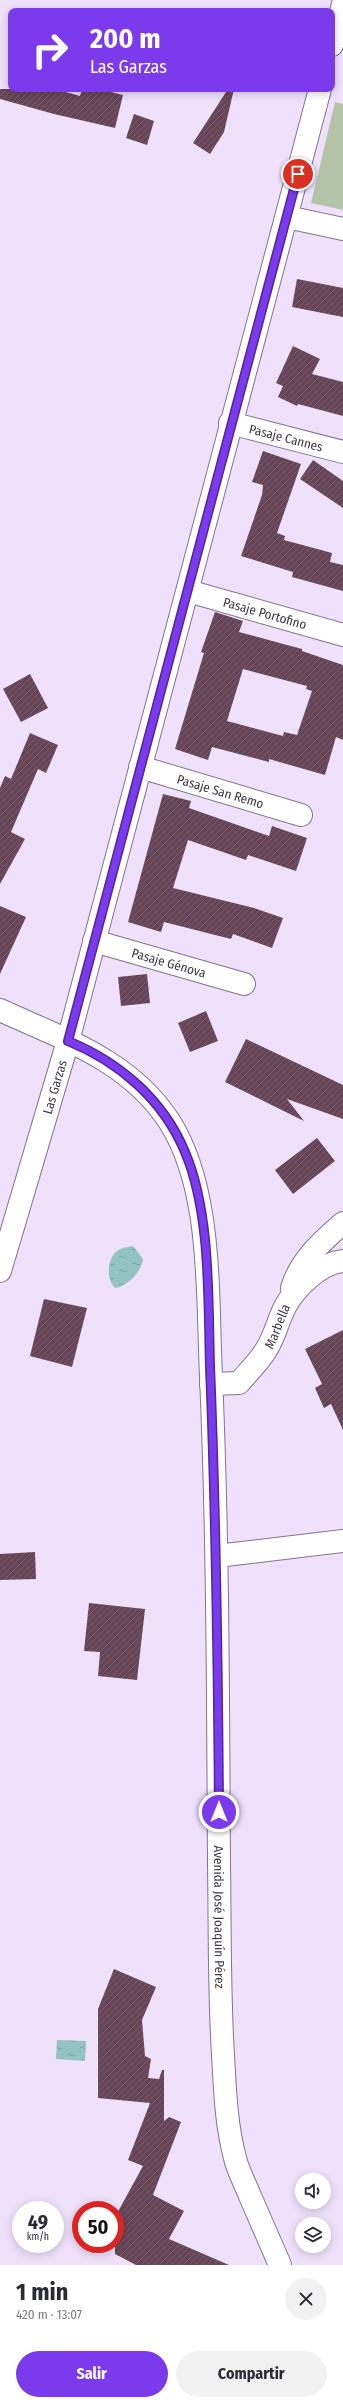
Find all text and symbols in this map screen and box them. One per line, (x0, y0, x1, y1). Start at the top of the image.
text: 200 m (90, 22, 161, 55)
icon: right (24, 24, 76, 76)
text: Las Garzas (90, 56, 167, 78)
pin (281, 157, 315, 191)
icon: arrive (287, 163, 309, 185)
street label: Pasaje Cannes (248, 421, 325, 455)
street label: Pasaje Portofino (221, 594, 308, 632)
street label: Pasaje San Remo (175, 771, 266, 812)
street label: Pasaje Génova (130, 945, 208, 981)
street label: Las Garzas (40, 1058, 70, 1116)
street label: Marbella (261, 1301, 293, 1351)
position arrow (198, 1791, 240, 1833)
street label: Avenida José Joaquín Pérez (211, 1845, 227, 1989)
map controls (295, 2173, 331, 2253)
button: sound (295, 2173, 331, 2209)
speed limit sign: 50 (72, 2201, 124, 2253)
text: 49 (28, 2210, 48, 2234)
button: layers (295, 2217, 331, 2253)
text: km/h (27, 2231, 49, 2243)
text: 1 min (16, 2278, 68, 2306)
button: close (285, 2278, 327, 2320)
text: 420 m · 13:07 (16, 2307, 82, 2322)
button: Salir (16, 2351, 168, 2397)
button: Compartir (176, 2351, 327, 2397)

